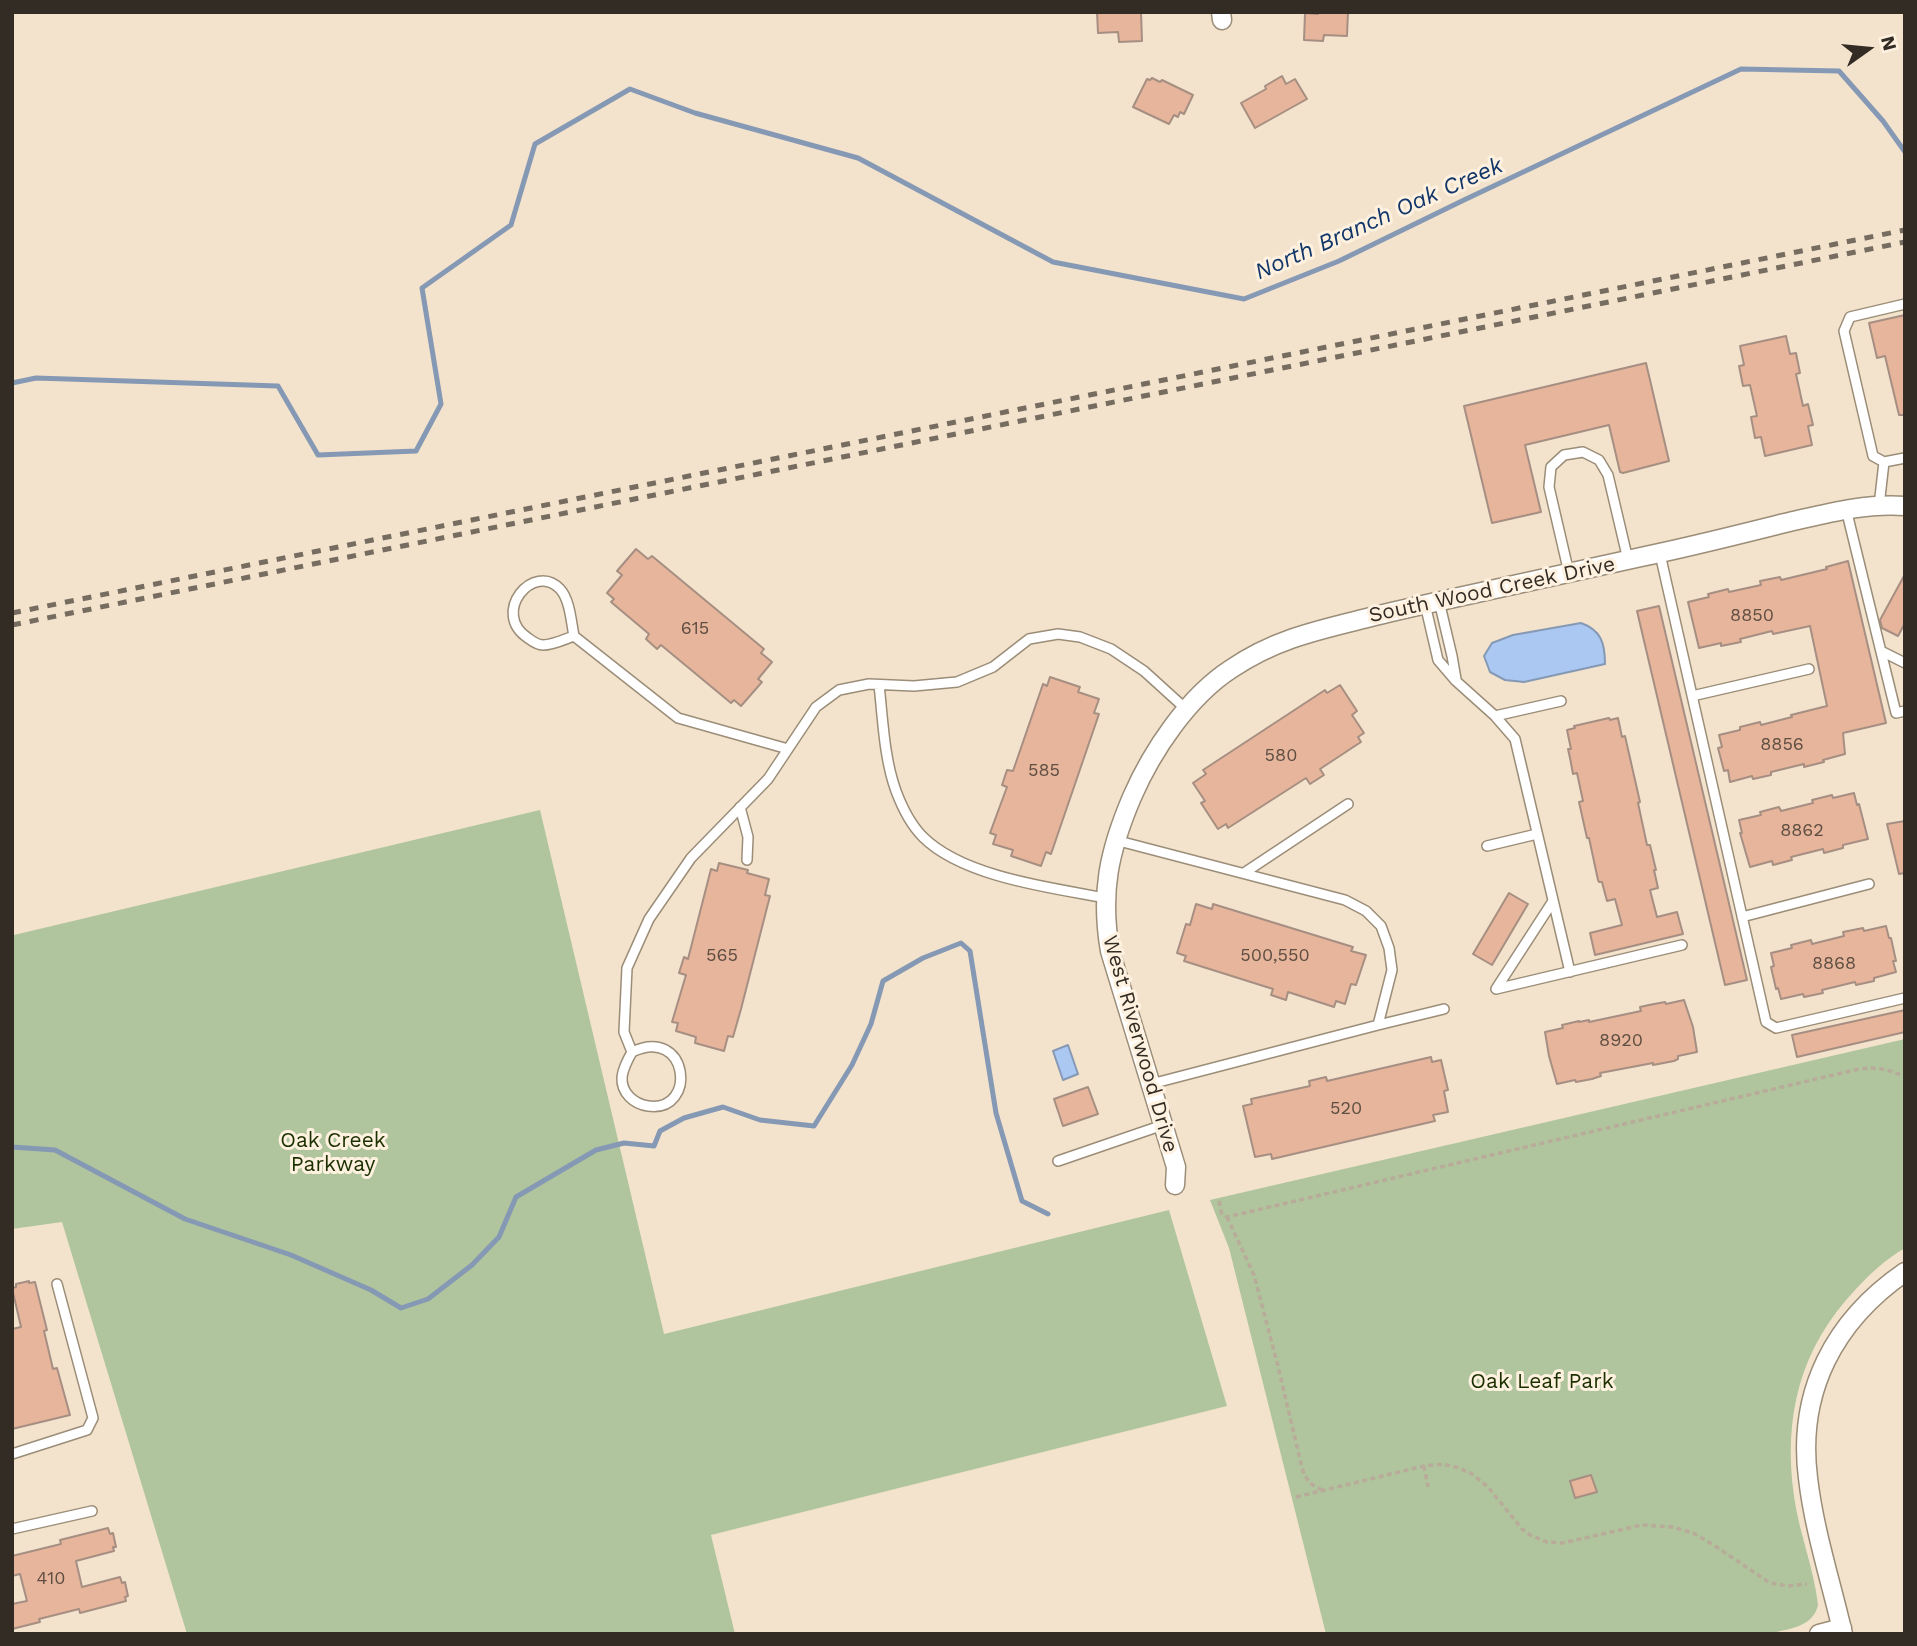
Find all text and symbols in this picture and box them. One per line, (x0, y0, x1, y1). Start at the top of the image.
north arrow (1833, 14, 1903, 84)
text: N (1876, 34, 1902, 53)
water label: North Branch Oak Creek (1251, 152, 1507, 286)
street label: South Wood Creek Drive (1367, 552, 1617, 628)
house number: 8850 (1730, 605, 1774, 627)
house number: 615 (681, 618, 709, 640)
house number: 8856 (1760, 734, 1804, 756)
house number: 580 (1265, 745, 1297, 767)
house number: 585 (1028, 760, 1060, 782)
house number: 8862 (1780, 820, 1824, 842)
street label: West Riverwood Drive (1097, 933, 1183, 1155)
house number: 565 (706, 945, 738, 967)
house number: 500,550 (1240, 945, 1310, 967)
house number: 8868 (1812, 953, 1856, 975)
house number: 8920 (1599, 1030, 1643, 1052)
house number: 520 (1330, 1098, 1362, 1120)
park label: Oak Creek Parkway (280, 1128, 386, 1178)
park label: Oak Leaf Park (1470, 1369, 1614, 1395)
house number: 410 (37, 1568, 65, 1590)

